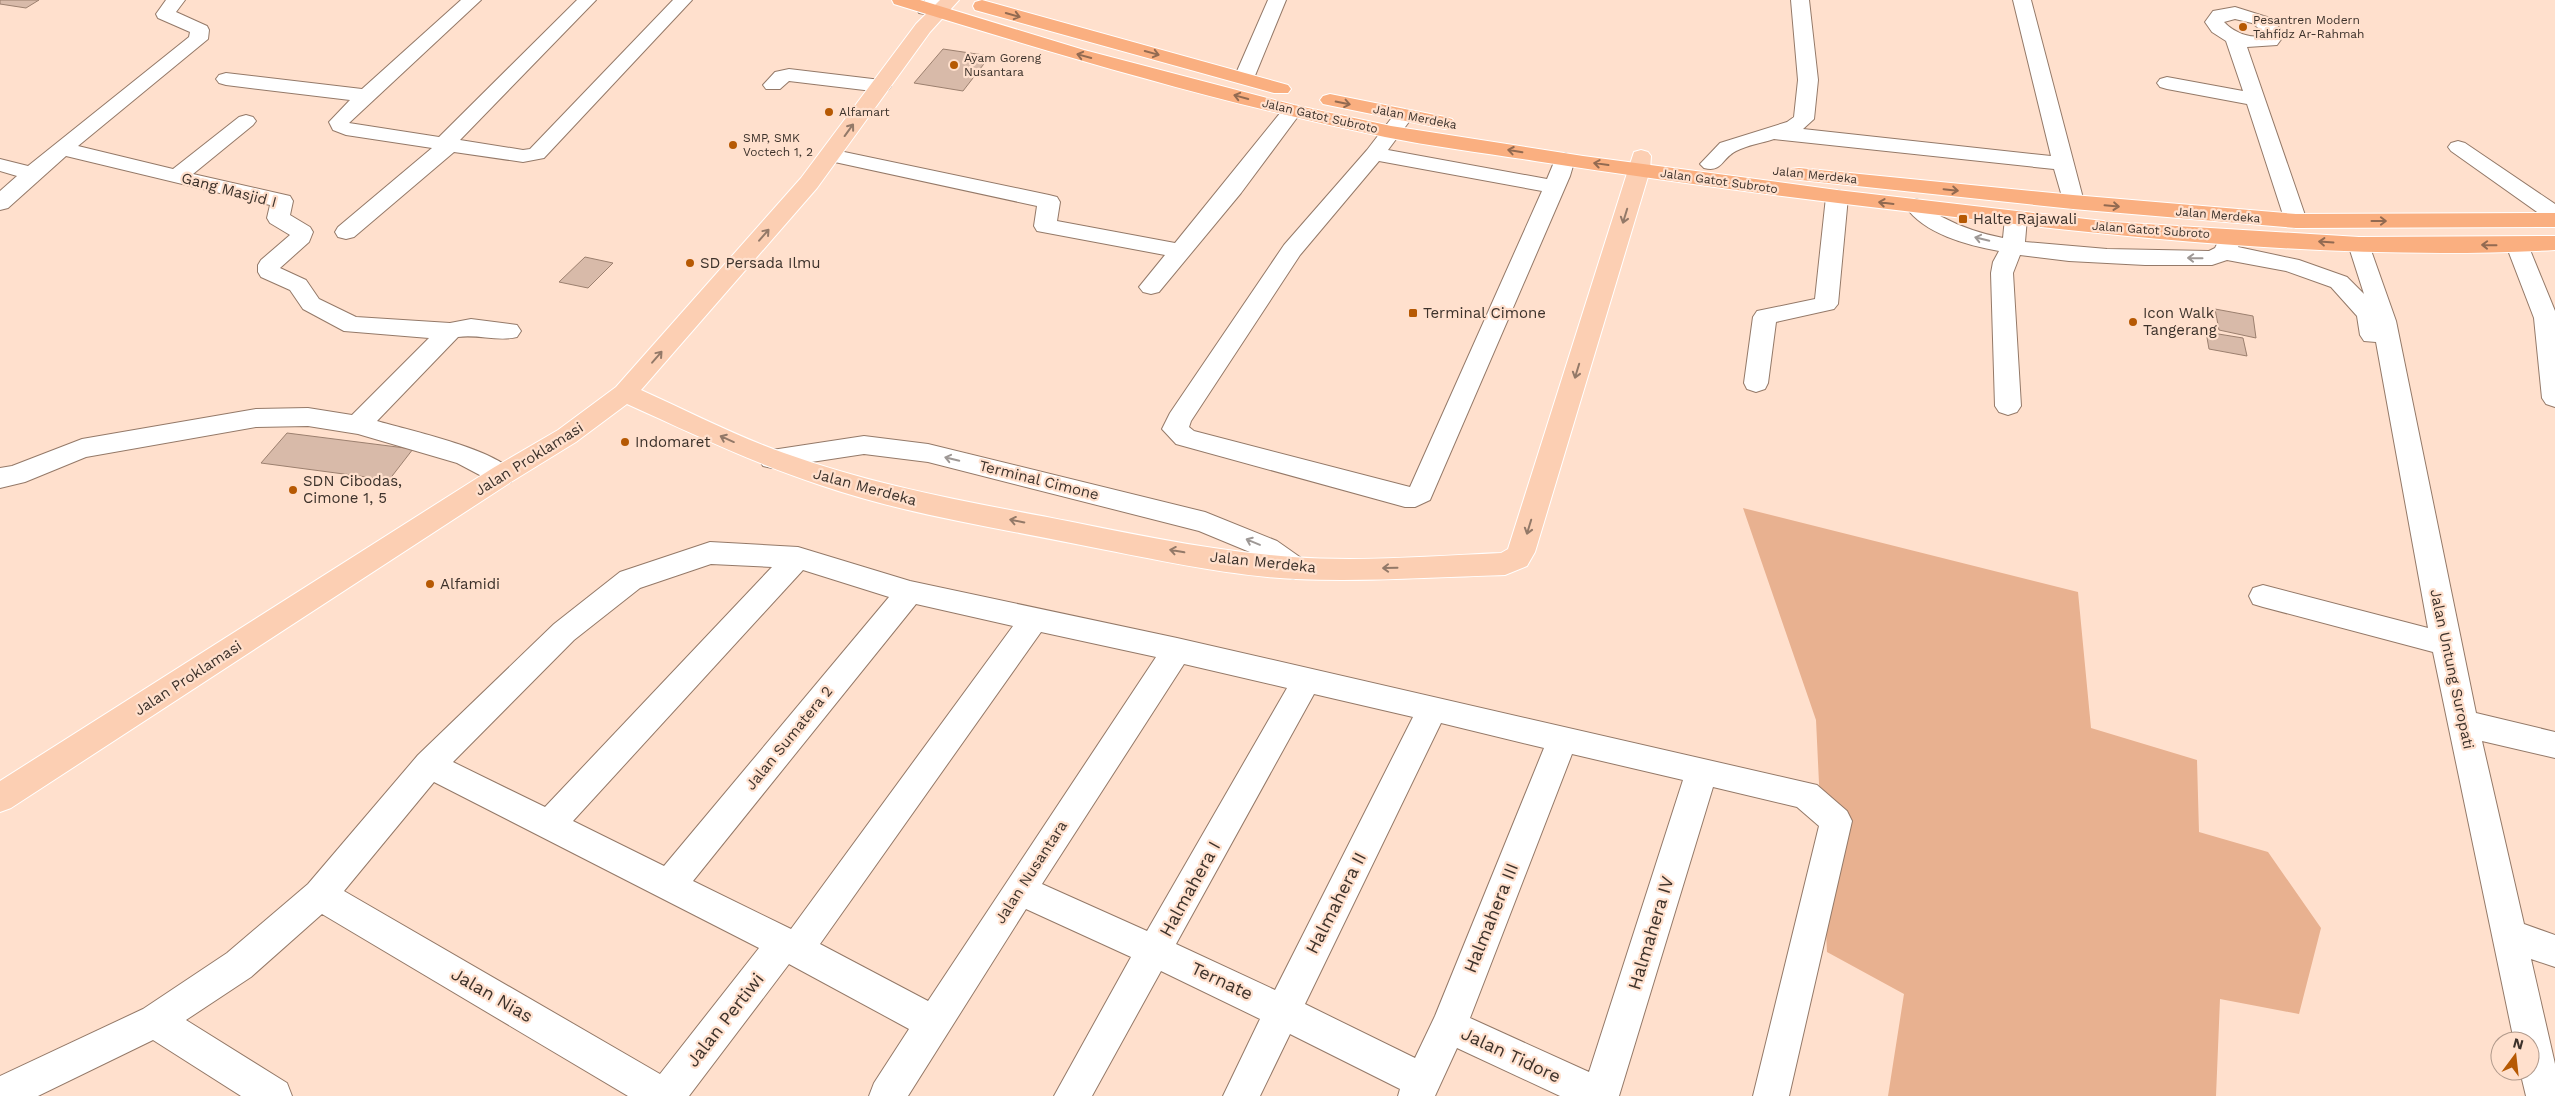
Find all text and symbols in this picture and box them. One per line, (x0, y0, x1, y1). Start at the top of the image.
one-way arrow (1005, 11, 1021, 20)
place label: Pesantren Modern Tahfidz Ar-Rahmah (2253, 13, 2365, 41)
marker: Pesantren Modern Tahfidz Ar-Rahmah (2237, 21, 2249, 33)
one-way arrow (1143, 49, 1159, 58)
place label: Ayam Goreng Nusantara (964, 51, 1042, 79)
one-way arrow (1076, 51, 1092, 60)
marker: Ayam Goreng Nusantara (948, 59, 960, 71)
one-way arrow (1233, 92, 1249, 101)
street label: Jalan Gatot Subroto (1261, 96, 1379, 136)
one-way arrow (1334, 98, 1350, 108)
street label: Jalan Merdeka (1372, 102, 1458, 132)
place label: Alfamart (839, 105, 890, 119)
marker: Alfamart (823, 106, 835, 118)
one-way arrow (843, 124, 854, 137)
place label: SMP, SMK Voctech 1, 2 (743, 131, 813, 159)
marker: SMP, SMK Voctech 1, 2 (727, 139, 739, 151)
one-way arrow (1508, 146, 1524, 156)
one-way arrow (1594, 159, 1610, 169)
street label: Jalan Merdeka (1772, 164, 1858, 186)
street label: Jalan Gatot Subroto (1659, 166, 1779, 196)
street label: Gang Masjid I (179, 169, 279, 211)
one-way arrow (1942, 185, 1958, 194)
one-way arrow (1878, 198, 1894, 208)
one-way arrow (2104, 201, 2120, 210)
street label: Jalan Merdeka (2175, 204, 2261, 226)
one-way arrow (1619, 208, 1629, 224)
place label: Halte Rajawali (1973, 210, 2077, 228)
marker: Halte Rajawali (1957, 213, 1969, 225)
one-way arrow (2370, 216, 2387, 226)
street label: Jalan Gatot Subroto (2091, 219, 2211, 241)
one-way arrow (758, 228, 770, 241)
one-way arrow (1974, 234, 1990, 243)
one-way arrow (2319, 237, 2335, 246)
one-way arrow (2481, 240, 2498, 250)
one-way arrow (2187, 253, 2204, 263)
place label: SD Persada Ilmu (700, 254, 821, 272)
marker: SD Persada Ilmu (684, 257, 696, 269)
place label: Terminal Cimone (1423, 304, 1546, 322)
place label: Icon Walk Tangerang (2143, 304, 2217, 339)
marker: Terminal Cimone (1407, 307, 1419, 319)
marker: Icon Walk Tangerang (2127, 316, 2139, 328)
one-way arrow (651, 350, 663, 363)
one-way arrow (1571, 363, 1581, 379)
street label: Jalan Proklamasi (471, 418, 587, 500)
place label: Indomaret (635, 433, 711, 451)
one-way arrow (720, 434, 735, 444)
marker: Indomaret (619, 436, 631, 448)
one-way arrow (944, 454, 960, 463)
street label: Terminal Cimone (977, 456, 1101, 504)
street label: Jalan Merdeka (811, 465, 919, 510)
place label: SDN Cibodas, Cimone 1, 5 (303, 472, 402, 507)
marker: SDN Cibodas, Cimone 1, 5 (287, 484, 299, 496)
one-way arrow (1009, 516, 1025, 526)
one-way arrow (1523, 518, 1533, 534)
one-way arrow (1246, 537, 1261, 547)
one-way arrow (1169, 546, 1185, 556)
street label: Jalan Merdeka (1209, 547, 1317, 577)
one-way arrow (1382, 563, 1398, 573)
place label: Alfamidi (440, 575, 500, 593)
marker: Alfamidi (424, 578, 436, 590)
street label: Jalan Untung Suropati (2426, 587, 2478, 751)
street label: Jalan Proklamasi (131, 637, 245, 719)
street label: Jalan Sumatera 2 (742, 682, 836, 794)
street label: Jalan Nusantara (991, 817, 1071, 927)
street label: Halmahera I (1155, 837, 1224, 940)
street label: Halmahera II (1301, 848, 1370, 957)
street label: Halmahera III (1459, 860, 1522, 976)
street label: Halmahera IV (1623, 873, 1678, 992)
street label: Ternate (1188, 957, 1256, 1004)
street label: Jalan Nias (448, 963, 537, 1026)
street label: Jalan Pertiwi (681, 969, 768, 1071)
street label: Jalan Tidore (1458, 1022, 1564, 1087)
north arrow (2490, 1031, 2540, 1081)
text: N (2511, 1034, 2525, 1053)

